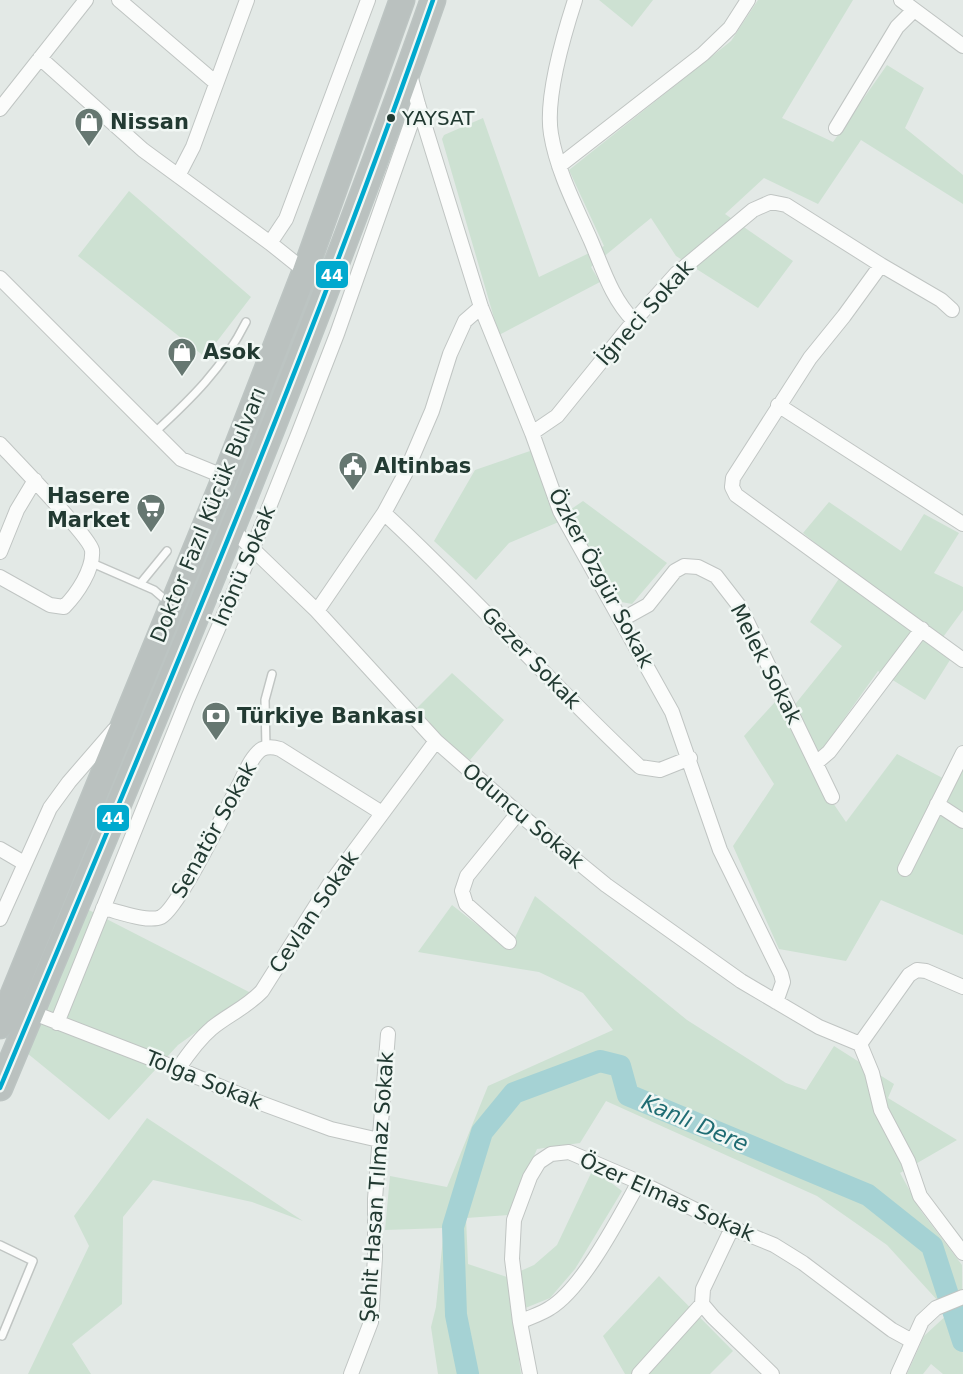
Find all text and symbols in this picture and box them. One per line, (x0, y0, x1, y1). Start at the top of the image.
shop icon: Nissan (73, 106, 105, 148)
place label: YAYSAT (401, 106, 475, 130)
place label: Nissan (110, 110, 189, 134)
marker: YAYSAT (385, 112, 397, 124)
street label: İğneci Sokak (591, 254, 699, 370)
line badge: 44 (315, 260, 349, 289)
text: 44 (321, 266, 343, 285)
shop icon: Asok (166, 336, 198, 378)
place label: Asok (203, 340, 261, 364)
street label: Doktor Fazıl Küçük Bulvarı (146, 384, 270, 646)
public building icon: Altinbas (337, 450, 369, 492)
place label: Altinbas (374, 454, 471, 478)
place label: Hasere Market (47, 484, 130, 532)
street label: Özker Özgür Sokak (544, 484, 660, 673)
supermarket icon: Hasere Market (135, 492, 167, 534)
street label: İnönü Sokak (207, 501, 281, 630)
street label: Melek Sokak (725, 600, 807, 729)
street label: Gezer Sokak (477, 602, 586, 714)
bank icon: Türkiye Bankası (200, 700, 232, 742)
place label: Türkiye Bankası (237, 704, 424, 728)
street label: Senatör Sokak (167, 757, 262, 902)
street label: Oduncu Sokak (457, 758, 589, 874)
line badge: 44 (96, 804, 130, 832)
text: 44 (102, 809, 124, 828)
street label: Cevlan Sokak (264, 846, 364, 977)
street label: Tolga Sokak (141, 1045, 267, 1115)
street label: Şehit Hasan Tılmaz Sokak (356, 1050, 398, 1323)
water label: Kanlı Dere (638, 1089, 752, 1157)
street label: Özer Elmas Sokak (576, 1147, 759, 1247)

